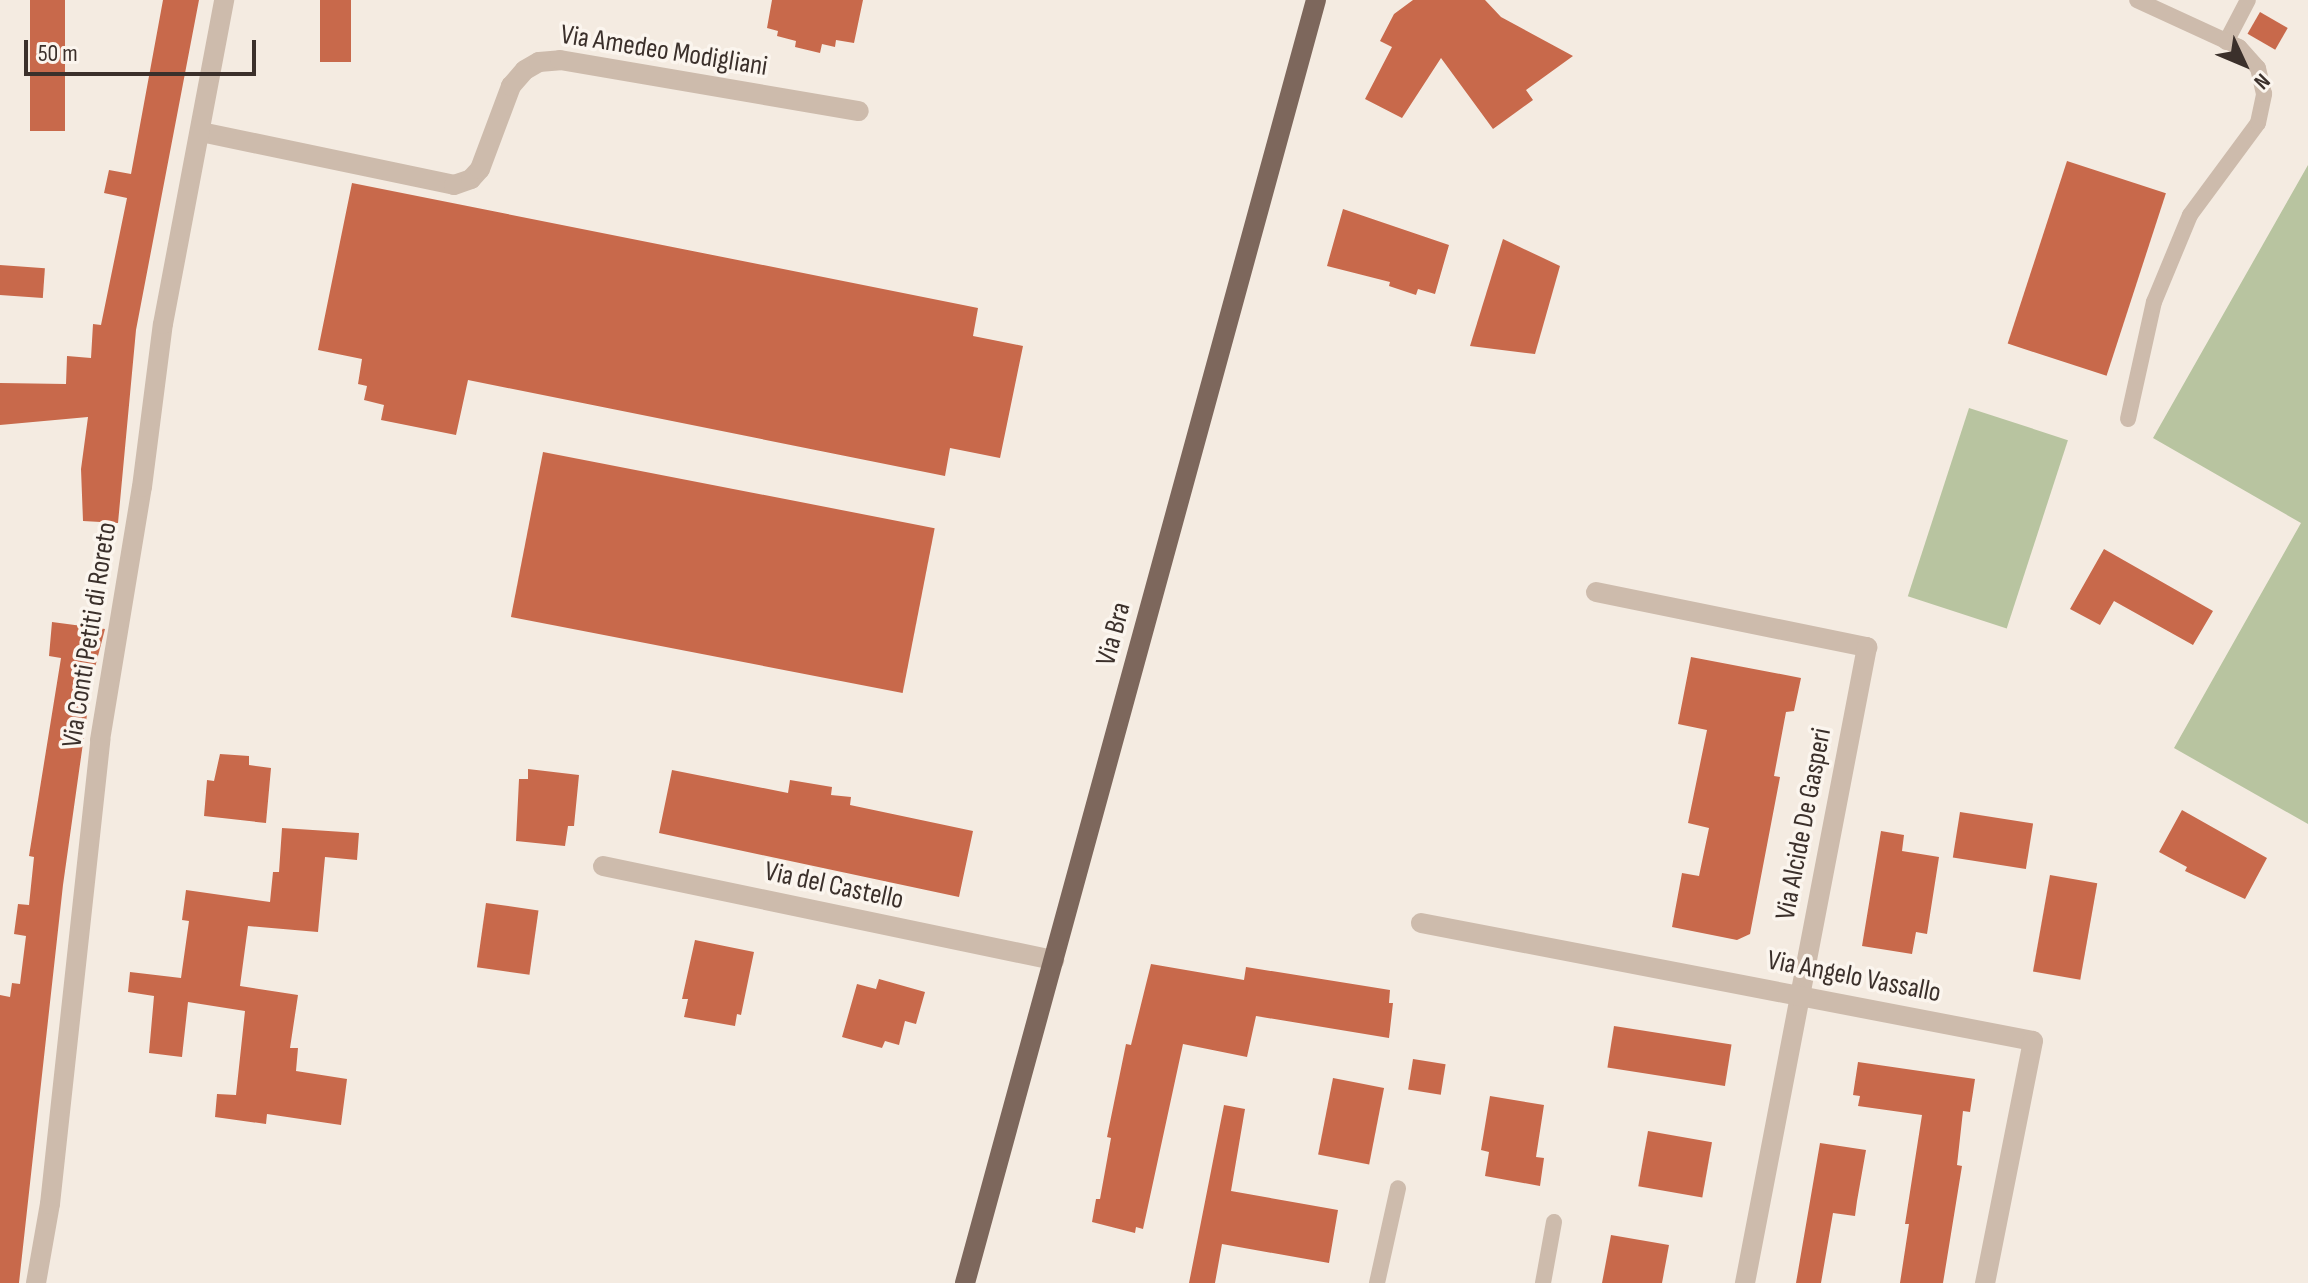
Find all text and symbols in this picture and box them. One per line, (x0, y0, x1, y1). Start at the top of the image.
street label: Via Amedeo Modigliani (558, 18, 770, 84)
scale bar (28, 24, 260, 74)
north arrow (2204, 24, 2284, 104)
text: 50 m (38, 39, 78, 68)
text: N (2248, 67, 2275, 95)
street label: Via Conti Petiti di Roreto (56, 520, 124, 750)
street label: Via Bra (1090, 599, 1138, 669)
street label: Via Alcide De Gasperi (1769, 725, 1839, 923)
street label: Via del Castello (761, 855, 907, 917)
street label: Via Angelo Vassallo (1764, 944, 1944, 1010)

